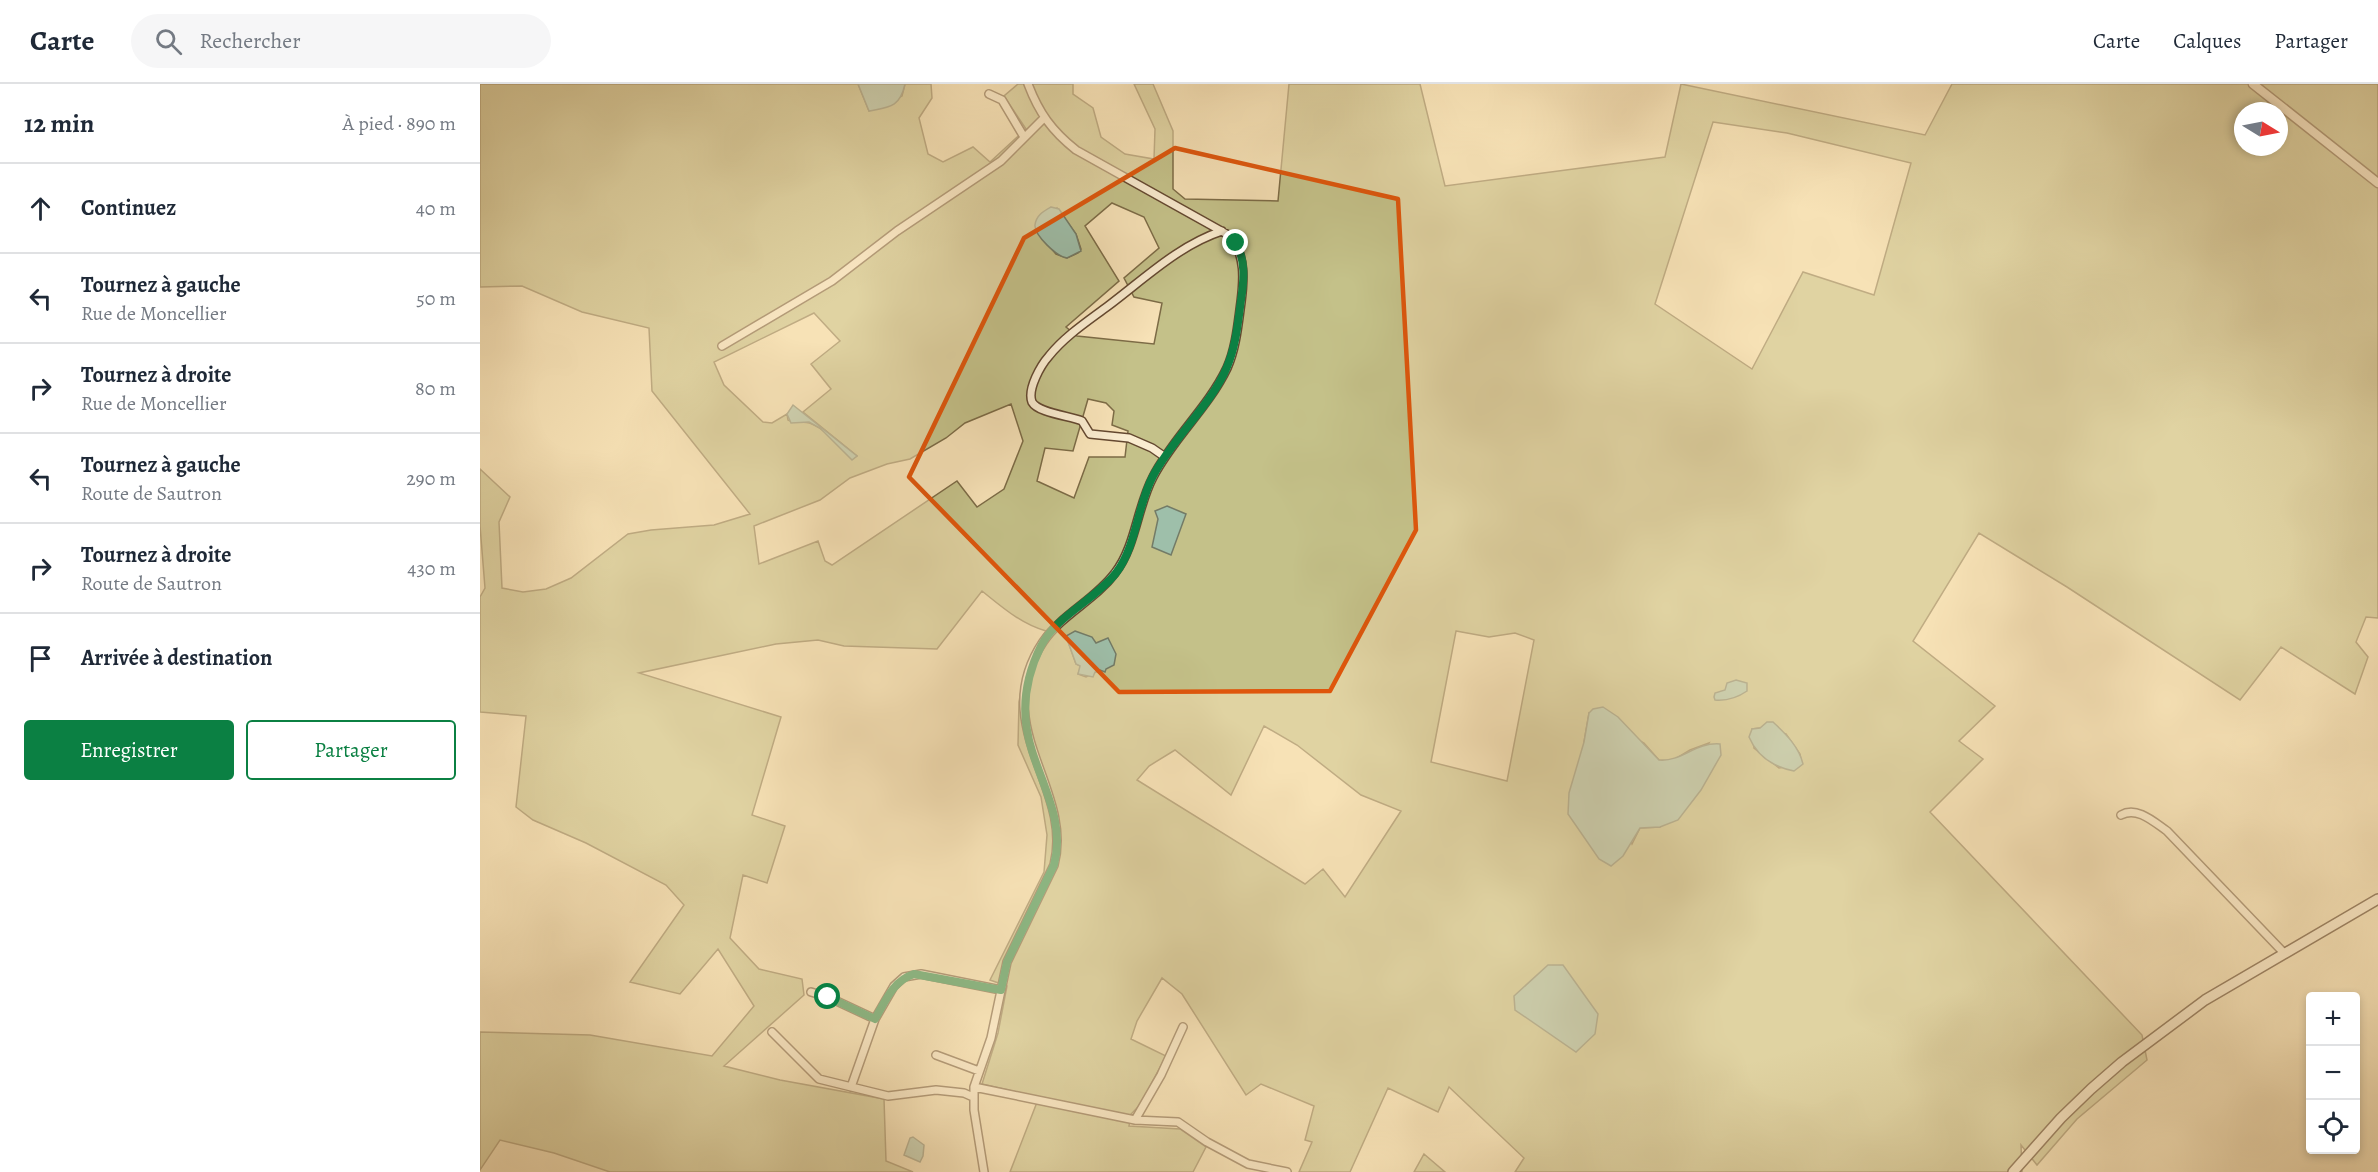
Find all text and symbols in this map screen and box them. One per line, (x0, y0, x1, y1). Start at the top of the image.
search box (131, 14, 551, 68)
text: Carte (30, 22, 95, 60)
icon: search (152, 25, 185, 58)
text: Rechercher (200, 26, 301, 56)
text: Carte (2093, 27, 2140, 55)
text: Calques (2173, 27, 2241, 55)
text: Partager (2274, 27, 2348, 55)
north arrow (2234, 102, 2288, 156)
text: 12 min (24, 106, 94, 141)
text: À pied · 890 m (343, 110, 456, 137)
icon: ahead (24, 192, 57, 225)
text: Continuez (81, 193, 176, 223)
text: 40 m (416, 195, 456, 222)
route end (1222, 229, 1248, 255)
text: Tournez à gauche (81, 270, 241, 300)
icon: left (24, 282, 57, 315)
text: 50 m (416, 285, 456, 312)
text: Rue de Moncellier (81, 300, 227, 327)
text: Tournez à droite (81, 360, 232, 390)
icon: right (24, 372, 57, 405)
text: 80 m (415, 375, 456, 402)
text: Rue de Moncellier (81, 390, 227, 417)
text: Tournez à gauche (81, 450, 241, 480)
icon: left (24, 462, 57, 495)
text: 290 m (406, 465, 456, 492)
text: Route de Sautron (81, 480, 222, 507)
text: Tournez à droite (81, 540, 232, 570)
icon: right (24, 552, 57, 585)
text: 430 m (407, 555, 456, 582)
text: Route de Sautron (81, 570, 222, 597)
icon: arrive (24, 642, 57, 675)
text: Arrivée à destination (81, 643, 272, 673)
button: Enregistrer (24, 720, 234, 780)
button: Partager (246, 720, 456, 780)
route start (814, 983, 840, 1009)
map controls (2306, 992, 2360, 1154)
button: + (2306, 992, 2360, 1046)
button: − (2306, 1046, 2360, 1100)
button: locate (2306, 1100, 2360, 1154)

